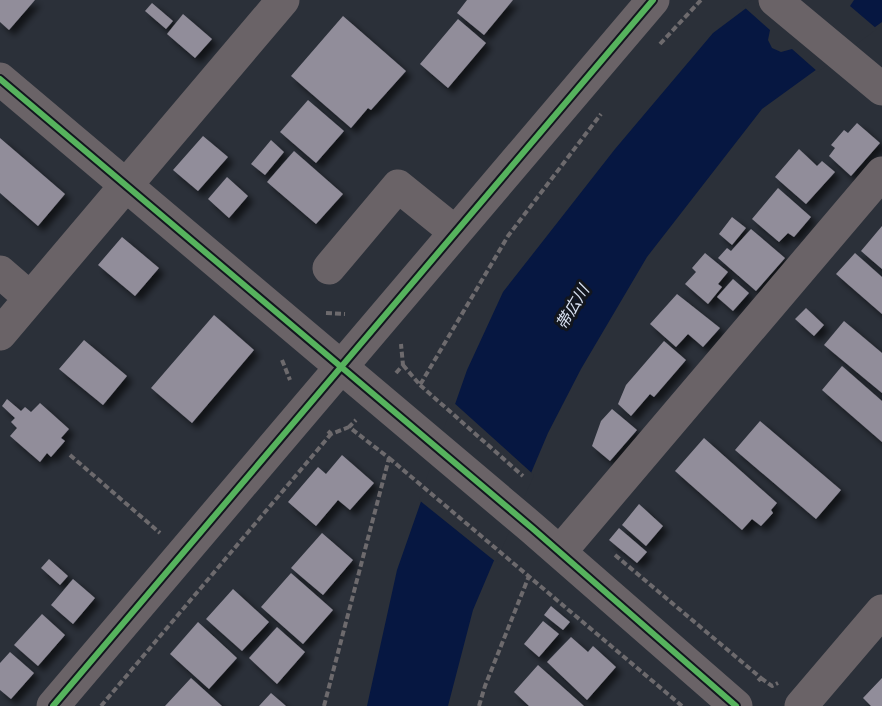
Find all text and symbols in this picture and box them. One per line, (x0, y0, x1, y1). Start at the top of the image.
water label: 帯広川 (552, 280, 594, 333)

